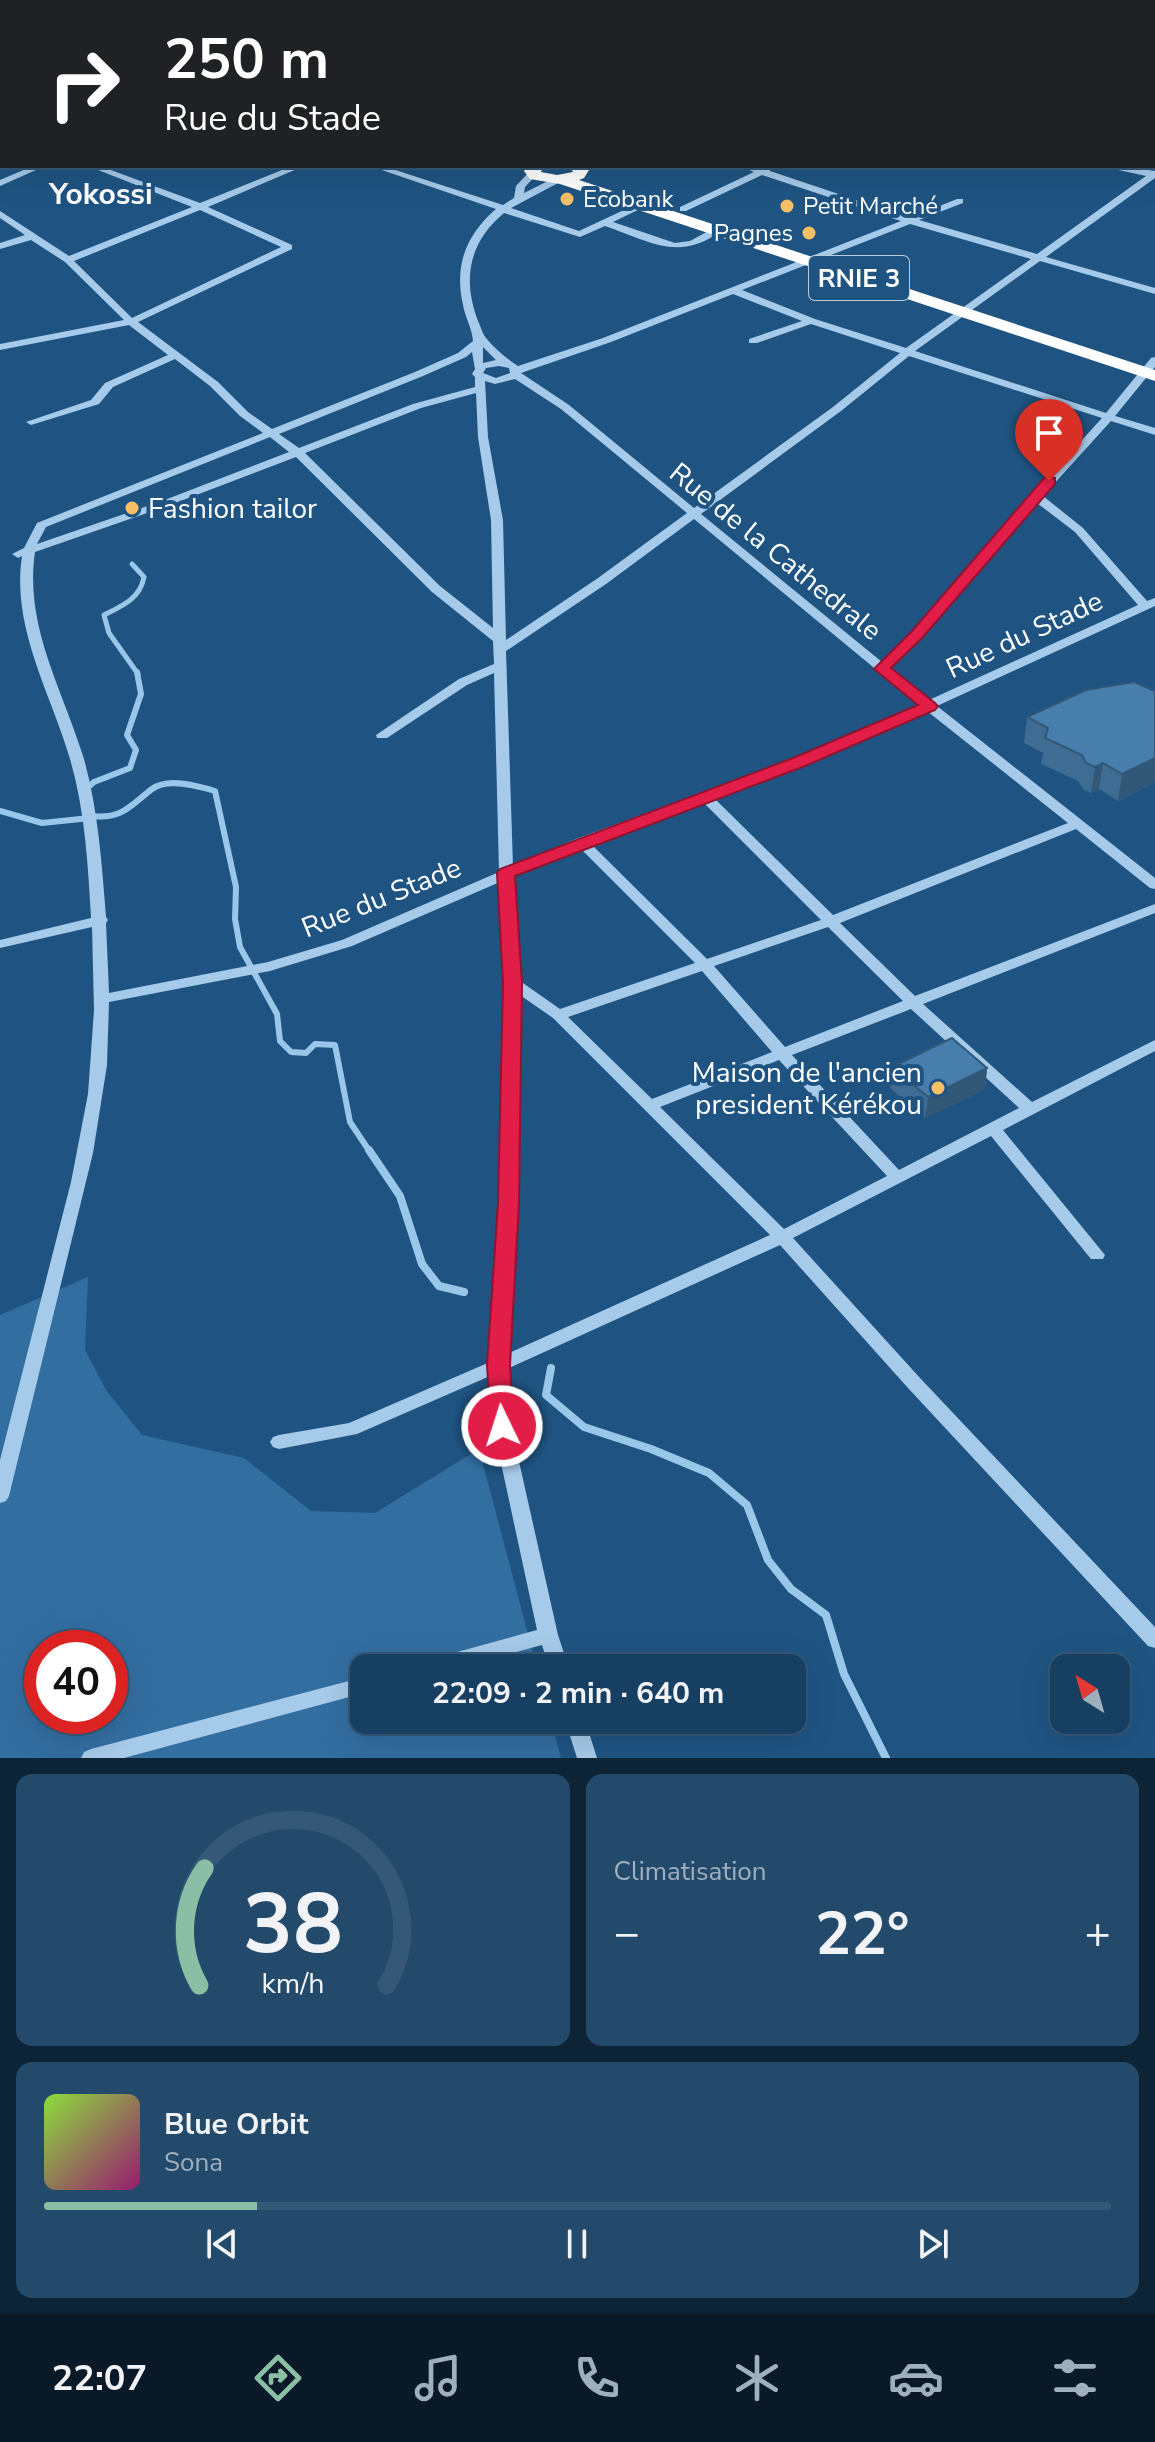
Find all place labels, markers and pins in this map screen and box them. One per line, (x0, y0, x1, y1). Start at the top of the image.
place label: Ecobank (583, 183, 674, 215)
marker: Ecobank (558, 190, 576, 208)
place label: Petit Marché (803, 190, 938, 222)
marker: Petit Marché (778, 197, 796, 215)
place label: Pagnes (714, 217, 793, 249)
marker: Pagnes (800, 224, 818, 242)
pin (1015, 399, 1083, 481)
place label: Fashion tailor (148, 490, 317, 528)
marker: Fashion tailor (123, 499, 141, 517)
place label: Maison de l'ancien president Kérékou (692, 1054, 922, 1124)
marker: Maison de l'ancien president Kérékou (929, 1079, 947, 1097)

